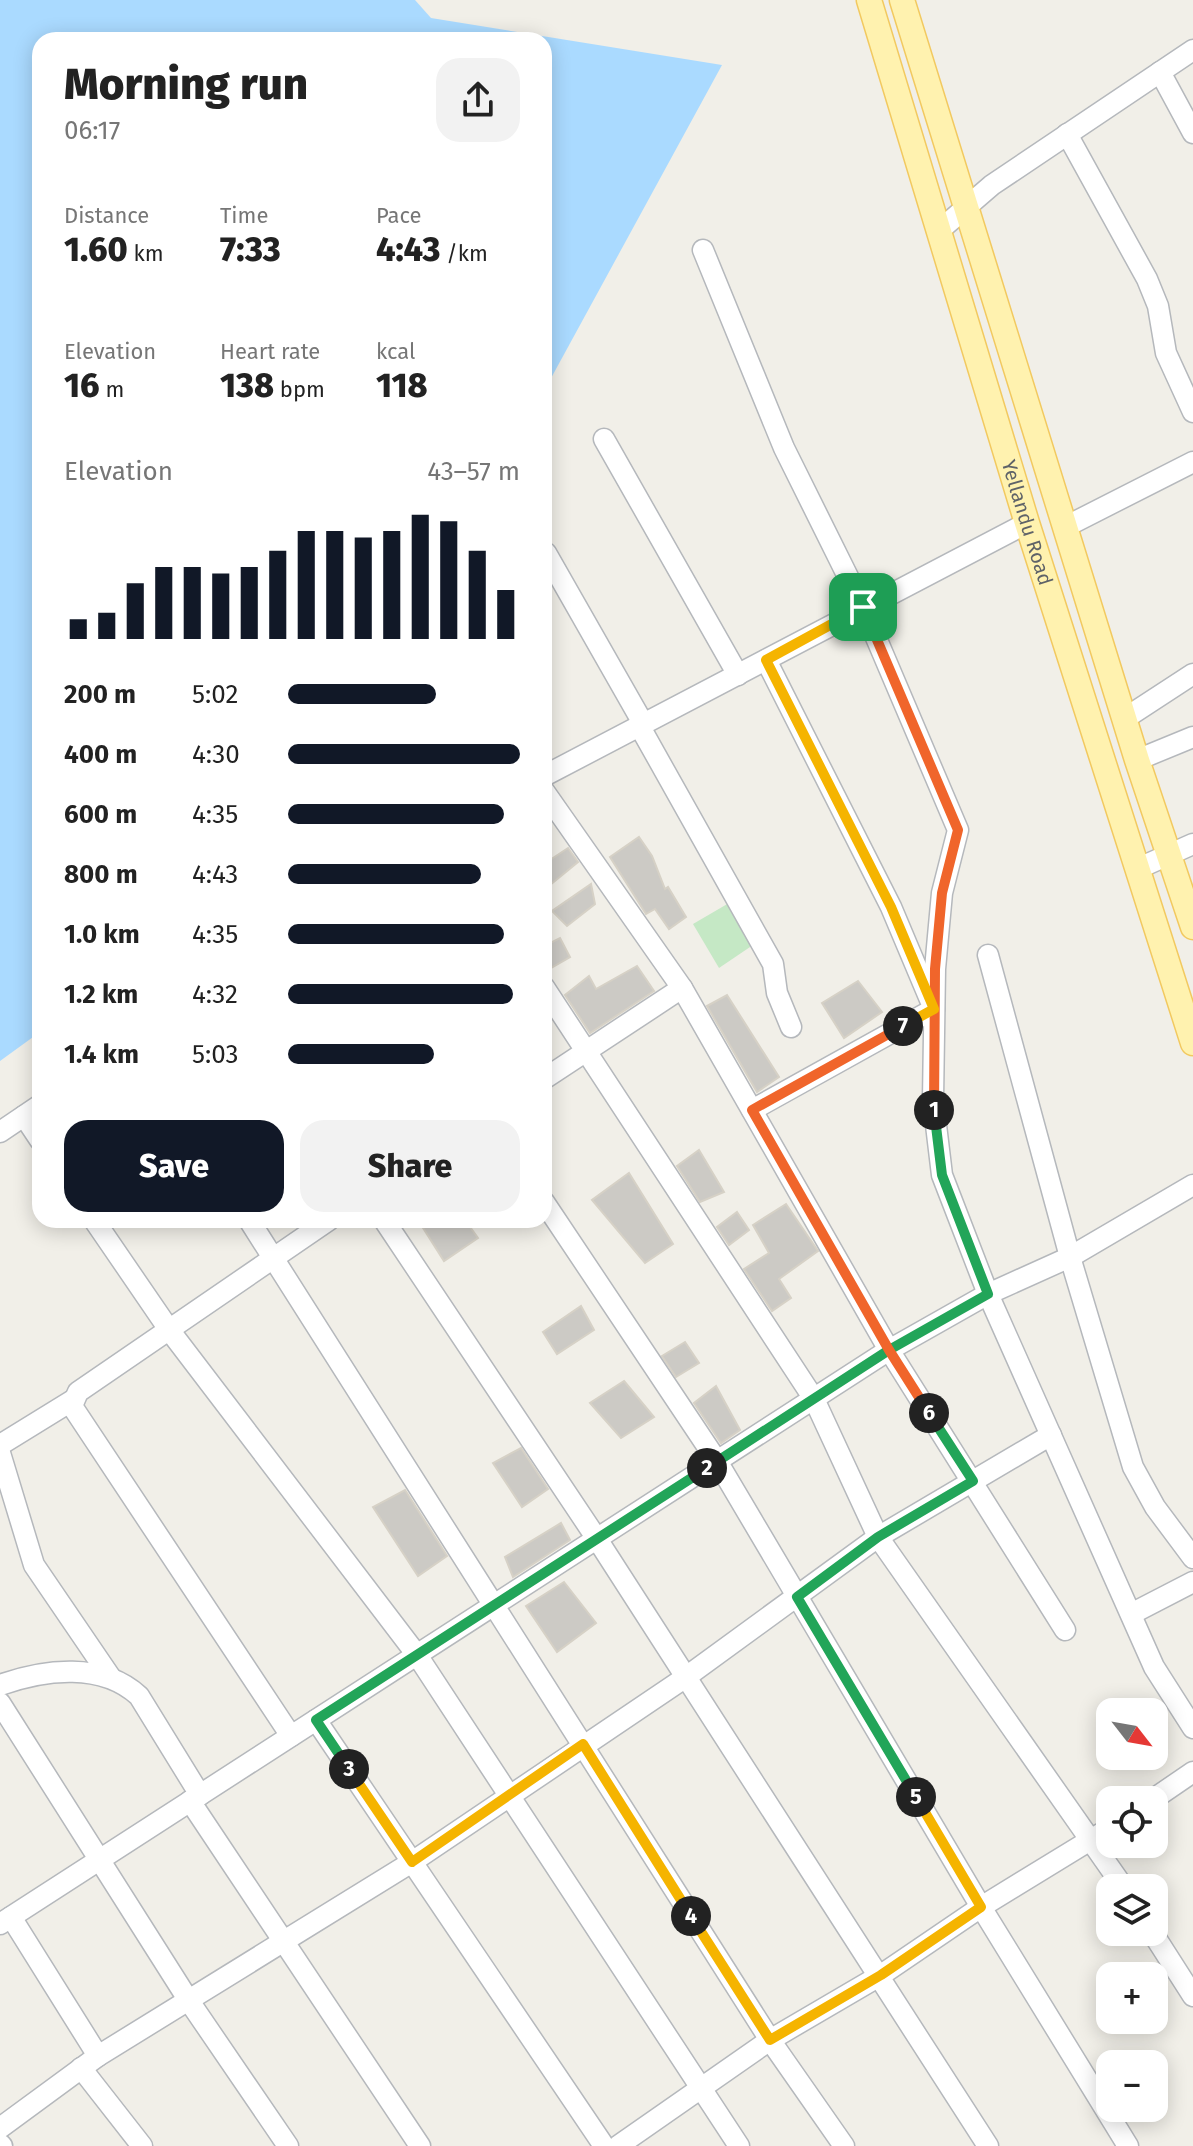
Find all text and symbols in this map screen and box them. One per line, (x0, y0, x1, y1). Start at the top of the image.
text: Morning run (64, 58, 308, 111)
button: share (436, 58, 520, 142)
text: 06:17 (64, 115, 120, 146)
text: Distance (64, 202, 149, 229)
text: Time (220, 202, 268, 229)
text: Pace (376, 202, 422, 229)
text: 1.60 (64, 229, 128, 270)
text: 7:33 (220, 229, 281, 270)
text: 4:43 (376, 229, 440, 270)
text: km (128, 240, 164, 267)
text: /km (440, 240, 488, 267)
text: Elevation (64, 338, 156, 365)
text: Heart rate (220, 338, 320, 365)
text: kcal (376, 338, 416, 365)
text: 16 (64, 365, 100, 406)
text: 138 (220, 365, 274, 406)
text: 118 (376, 365, 428, 406)
text: m (100, 376, 124, 403)
text: bpm (274, 376, 325, 403)
text: Elevation (64, 456, 173, 487)
text: 43–57 m (427, 456, 520, 487)
street label: Yellandu Road (997, 457, 1058, 588)
pin (829, 573, 897, 641)
icon: arrive (841, 585, 885, 629)
text: 200 m (64, 679, 136, 710)
text: 5:02 (192, 679, 238, 710)
text: 400 m (64, 739, 137, 770)
text: 4:30 (192, 739, 240, 770)
text: 600 m (64, 799, 137, 830)
text: 4:35 (192, 799, 238, 830)
text: 800 m (64, 859, 138, 890)
text: 4:43 (192, 859, 238, 890)
text: 1.0 km (64, 919, 140, 950)
text: 4:35 (192, 919, 238, 950)
text: 1.2 km (64, 979, 138, 1010)
text: 4:32 (192, 979, 238, 1010)
pin: 7 (883, 1006, 923, 1046)
text: 7 (898, 1012, 908, 1039)
text: 1.4 km (64, 1039, 139, 1070)
text: 5:03 (192, 1039, 239, 1070)
pin: 1 (914, 1090, 954, 1130)
text: 1 (929, 1096, 939, 1123)
button: Save (64, 1120, 284, 1212)
button: Share (300, 1120, 520, 1212)
pin: 6 (909, 1393, 949, 1433)
text: 6 (923, 1399, 935, 1426)
pin: 2 (687, 1448, 727, 1488)
text: 2 (701, 1454, 713, 1481)
north arrow (1096, 1698, 1168, 1770)
map controls (1096, 1698, 1168, 2122)
pin: 3 (329, 1749, 369, 1789)
text: 3 (343, 1755, 355, 1782)
pin: 5 (896, 1777, 936, 1817)
text: 5 (910, 1783, 922, 1810)
button: locate (1096, 1786, 1168, 1858)
button: layers (1096, 1874, 1168, 1946)
pin: 4 (671, 1896, 711, 1936)
text: 4 (685, 1902, 697, 1929)
button: + (1096, 1962, 1168, 2034)
button: − (1096, 2050, 1168, 2122)

